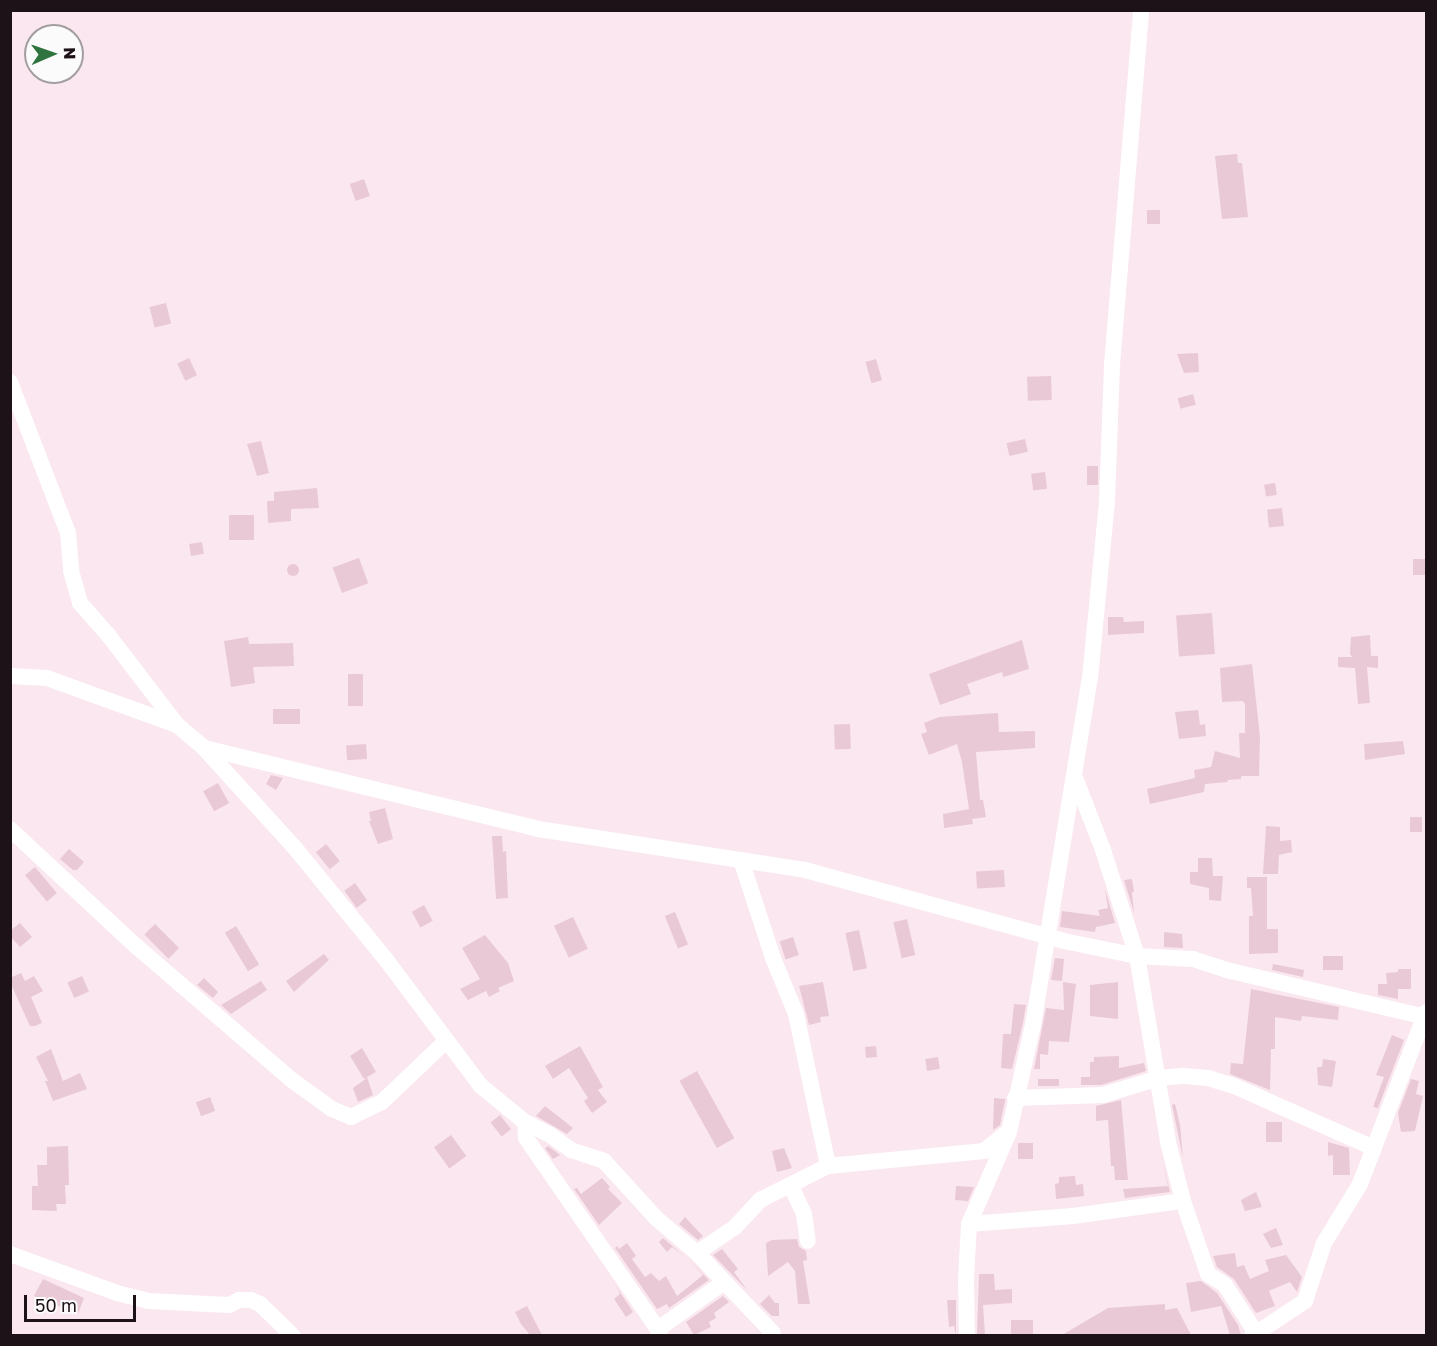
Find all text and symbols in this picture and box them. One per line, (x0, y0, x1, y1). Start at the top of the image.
north arrow (24, 24, 84, 84)
text: N (60, 47, 80, 60)
scale bar (27, 1283, 140, 1321)
text: 50 m (35, 1294, 77, 1316)

